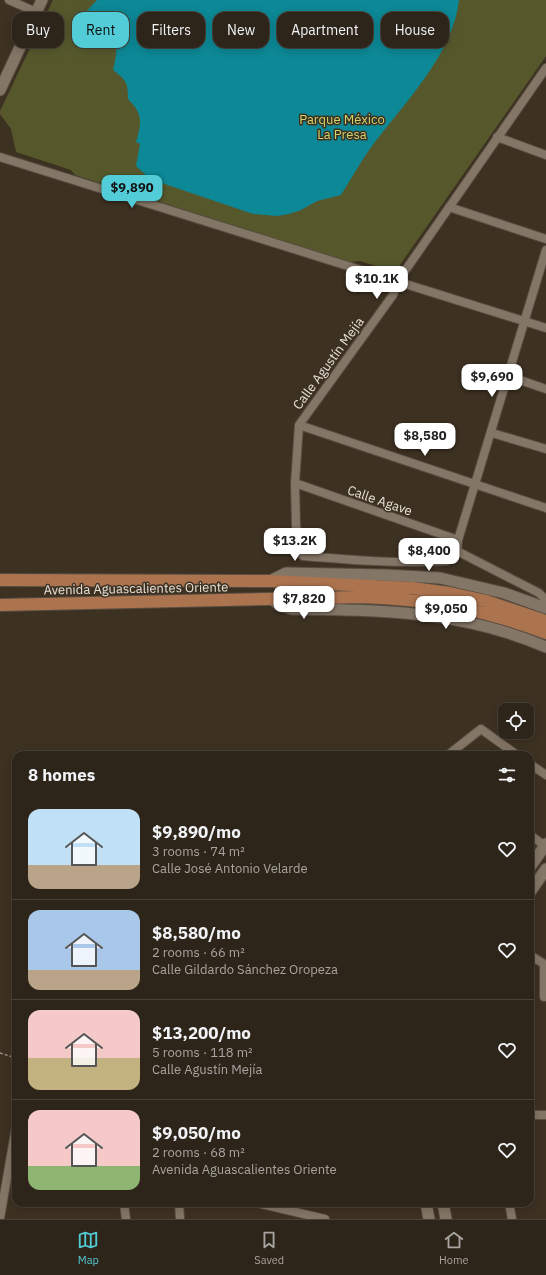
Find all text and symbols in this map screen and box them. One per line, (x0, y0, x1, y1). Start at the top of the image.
chip: Buy (12, 12, 64, 48)
chip: Rent (72, 12, 129, 48)
chip: Filters (137, 12, 205, 48)
chip: New (213, 12, 269, 48)
chip: Apartment (277, 12, 373, 48)
chip: House (381, 12, 449, 48)
park label: Parque México La Presa (299, 111, 385, 143)
pin: $9,890 (99, 175, 165, 209)
text: $9,890 (110, 179, 154, 196)
pin: $10.1K (344, 266, 410, 300)
text: $10.1K (355, 270, 399, 287)
street label: Calle Agustín Mejía (289, 314, 368, 413)
pin: $9,690 (459, 364, 525, 398)
text: $9,690 (470, 368, 514, 385)
pin: $8,580 (392, 423, 458, 457)
text: $8,580 (403, 427, 447, 444)
street label: Calle Agave (345, 481, 415, 520)
pin: $13.2K (262, 528, 328, 562)
text: $13.2K (273, 532, 317, 549)
pin: $8,400 (396, 538, 462, 572)
text: $8,400 (407, 542, 451, 559)
street label: Avenida Aguascalientes Oriente (44, 578, 229, 599)
pin: $7,820 (271, 586, 337, 620)
text: $7,820 (282, 590, 326, 607)
pin: $9,050 (413, 596, 479, 630)
text: $9,050 (424, 600, 468, 617)
map controls (498, 703, 534, 739)
button: locate (498, 703, 534, 739)
text: 8 homes (28, 764, 95, 786)
icon: filters (496, 764, 518, 786)
text: $9,890/mo (152, 821, 241, 843)
icon: home (60, 825, 108, 873)
icon: heart (496, 838, 518, 860)
text: 3 rooms · 74 m² (152, 843, 245, 860)
text: Calle José Antonio Velarde (152, 860, 308, 877)
text: $8,580/mo (152, 922, 241, 944)
icon: home (60, 926, 108, 974)
icon: heart (496, 939, 518, 961)
text: 2 rooms · 66 m² (152, 944, 245, 961)
text: Calle Gildardo Sánchez Oropeza (152, 961, 338, 978)
text: $13,200/mo (152, 1022, 251, 1044)
icon: home (60, 1026, 108, 1074)
icon: heart (496, 1039, 518, 1061)
text: 5 rooms · 118 m² (152, 1044, 253, 1061)
text: Calle Agustín Mejía (152, 1061, 262, 1078)
text: $9,050/mo (152, 1122, 241, 1144)
icon: home (60, 1126, 108, 1174)
icon: heart (496, 1139, 518, 1161)
text: 2 rooms · 68 m² (152, 1144, 245, 1161)
text: Avenida Aguascalientes Oriente (152, 1161, 337, 1178)
tab: Map (77, 1229, 99, 1267)
tab: Saved (254, 1229, 284, 1267)
tab: Home (439, 1229, 469, 1267)

